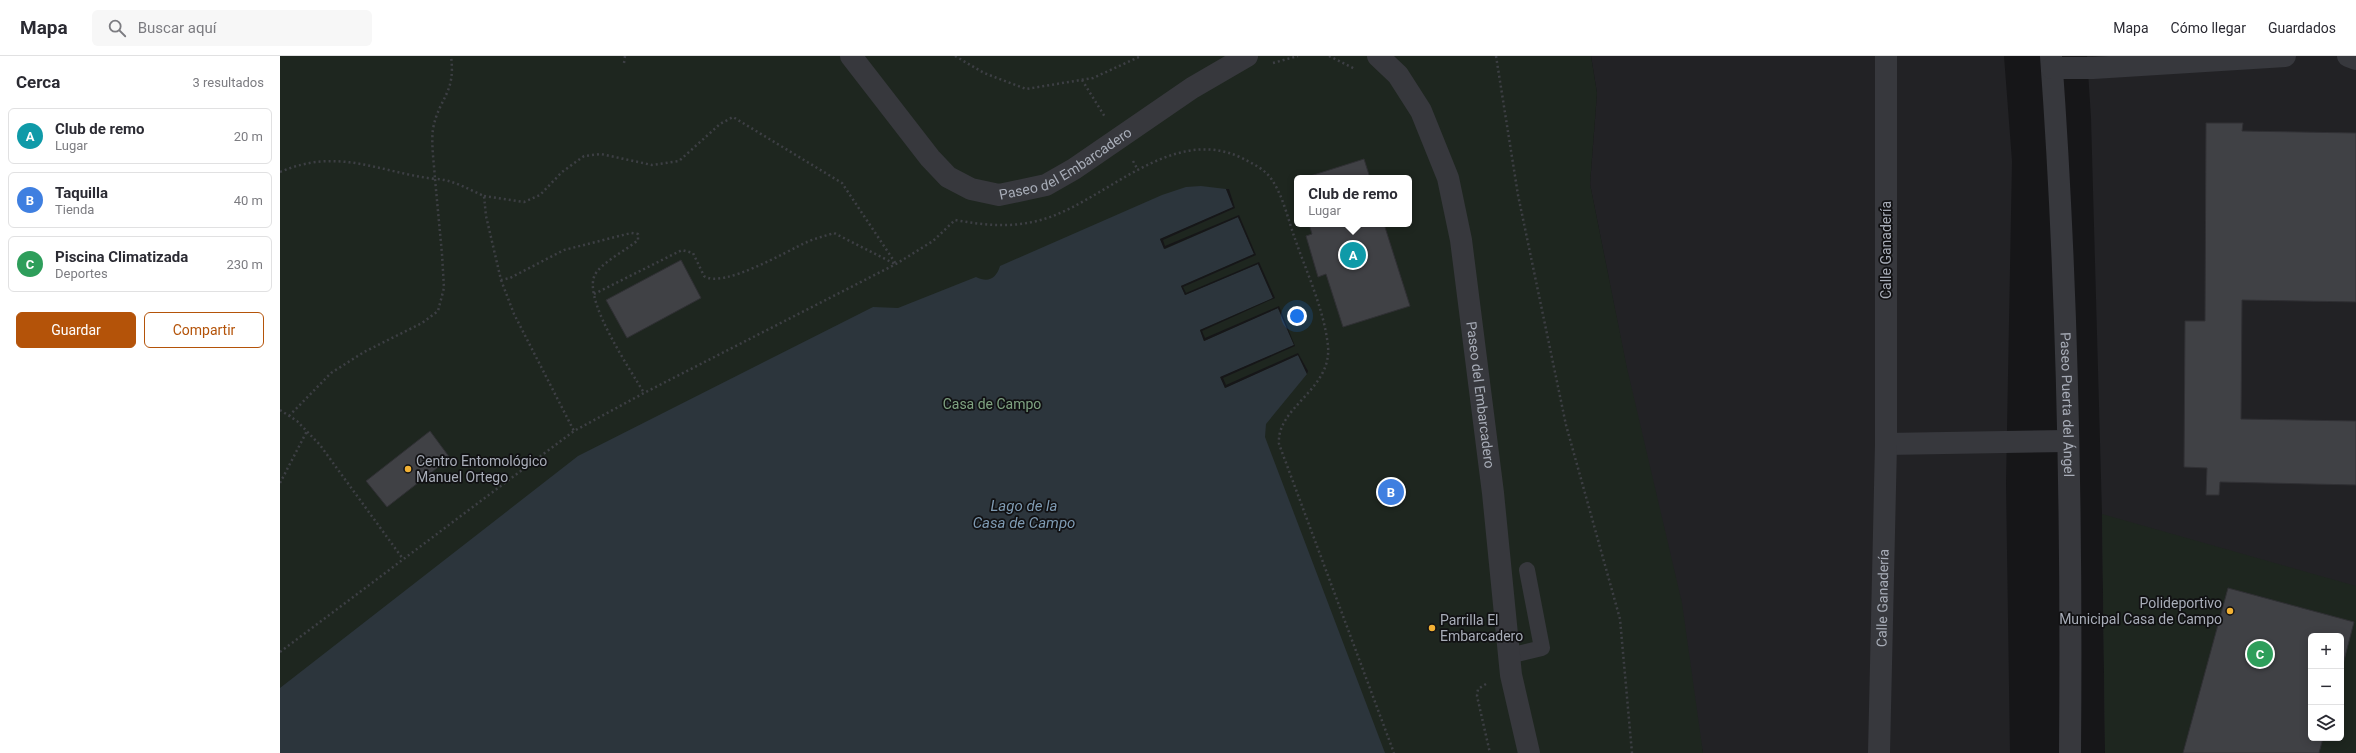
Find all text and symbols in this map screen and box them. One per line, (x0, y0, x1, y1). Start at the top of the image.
search box (92, 10, 372, 46)
text: Mapa (20, 16, 68, 39)
icon: search (106, 17, 128, 39)
text: Buscar aquí (138, 19, 217, 37)
text: Mapa (2113, 20, 2149, 36)
text: Cómo llegar (2171, 20, 2246, 36)
text: Guardados (2268, 20, 2336, 36)
text: Cerca (16, 72, 60, 92)
text: 3 resultados (192, 75, 264, 90)
text: Club de remo (55, 120, 145, 138)
street label: Paseo del Embarcadero (998, 124, 1135, 203)
text: A (26, 129, 34, 144)
text: 20 m (234, 129, 263, 144)
text: Lugar (55, 138, 88, 153)
popup (1294, 175, 1412, 227)
text: Taquilla (55, 184, 108, 202)
text: Club de remo (1308, 185, 1398, 203)
text: B (26, 193, 34, 208)
text: 40 m (234, 193, 263, 208)
street label: Calle Ganadería (1878, 201, 1894, 299)
text: Tienda (55, 202, 94, 217)
text: Lugar (1308, 203, 1341, 218)
pin: A (1340, 240, 1366, 270)
text: Piscina Climatizada (55, 248, 188, 266)
text: C (26, 257, 34, 272)
text: 230 m (226, 257, 263, 272)
text: Deportes (55, 266, 108, 281)
your location (1287, 306, 1307, 326)
button: Guardar (16, 312, 136, 348)
button: Compartir (144, 312, 264, 348)
street label: Paseo del Embarcadero (1463, 320, 1498, 469)
street label: Paseo Puerta del Ángel (2058, 332, 2078, 477)
park label: Casa de Campo (943, 396, 1041, 412)
place label: Centro Entomológico Manuel Ortego (416, 453, 547, 485)
marker: Centro Entomológico Manuel Ortego (403, 464, 413, 474)
pin: B (1378, 477, 1404, 507)
water label: Lago de la Casa de Campo (973, 497, 1075, 532)
street label: Calle Ganadería (1873, 549, 1892, 647)
place label: Polideportivo Municipal Casa de Campo (2059, 595, 2222, 627)
marker: Polideportivo Municipal Casa de Campo (2225, 606, 2235, 616)
place label: Parrilla El Embarcadero (1440, 612, 1523, 644)
marker: Parrilla El Embarcadero (1427, 623, 1437, 633)
map controls (2308, 633, 2344, 741)
button: + (2308, 633, 2344, 669)
pin: C (2247, 639, 2273, 669)
button: − (2308, 669, 2344, 705)
button: layers (2308, 705, 2344, 741)

